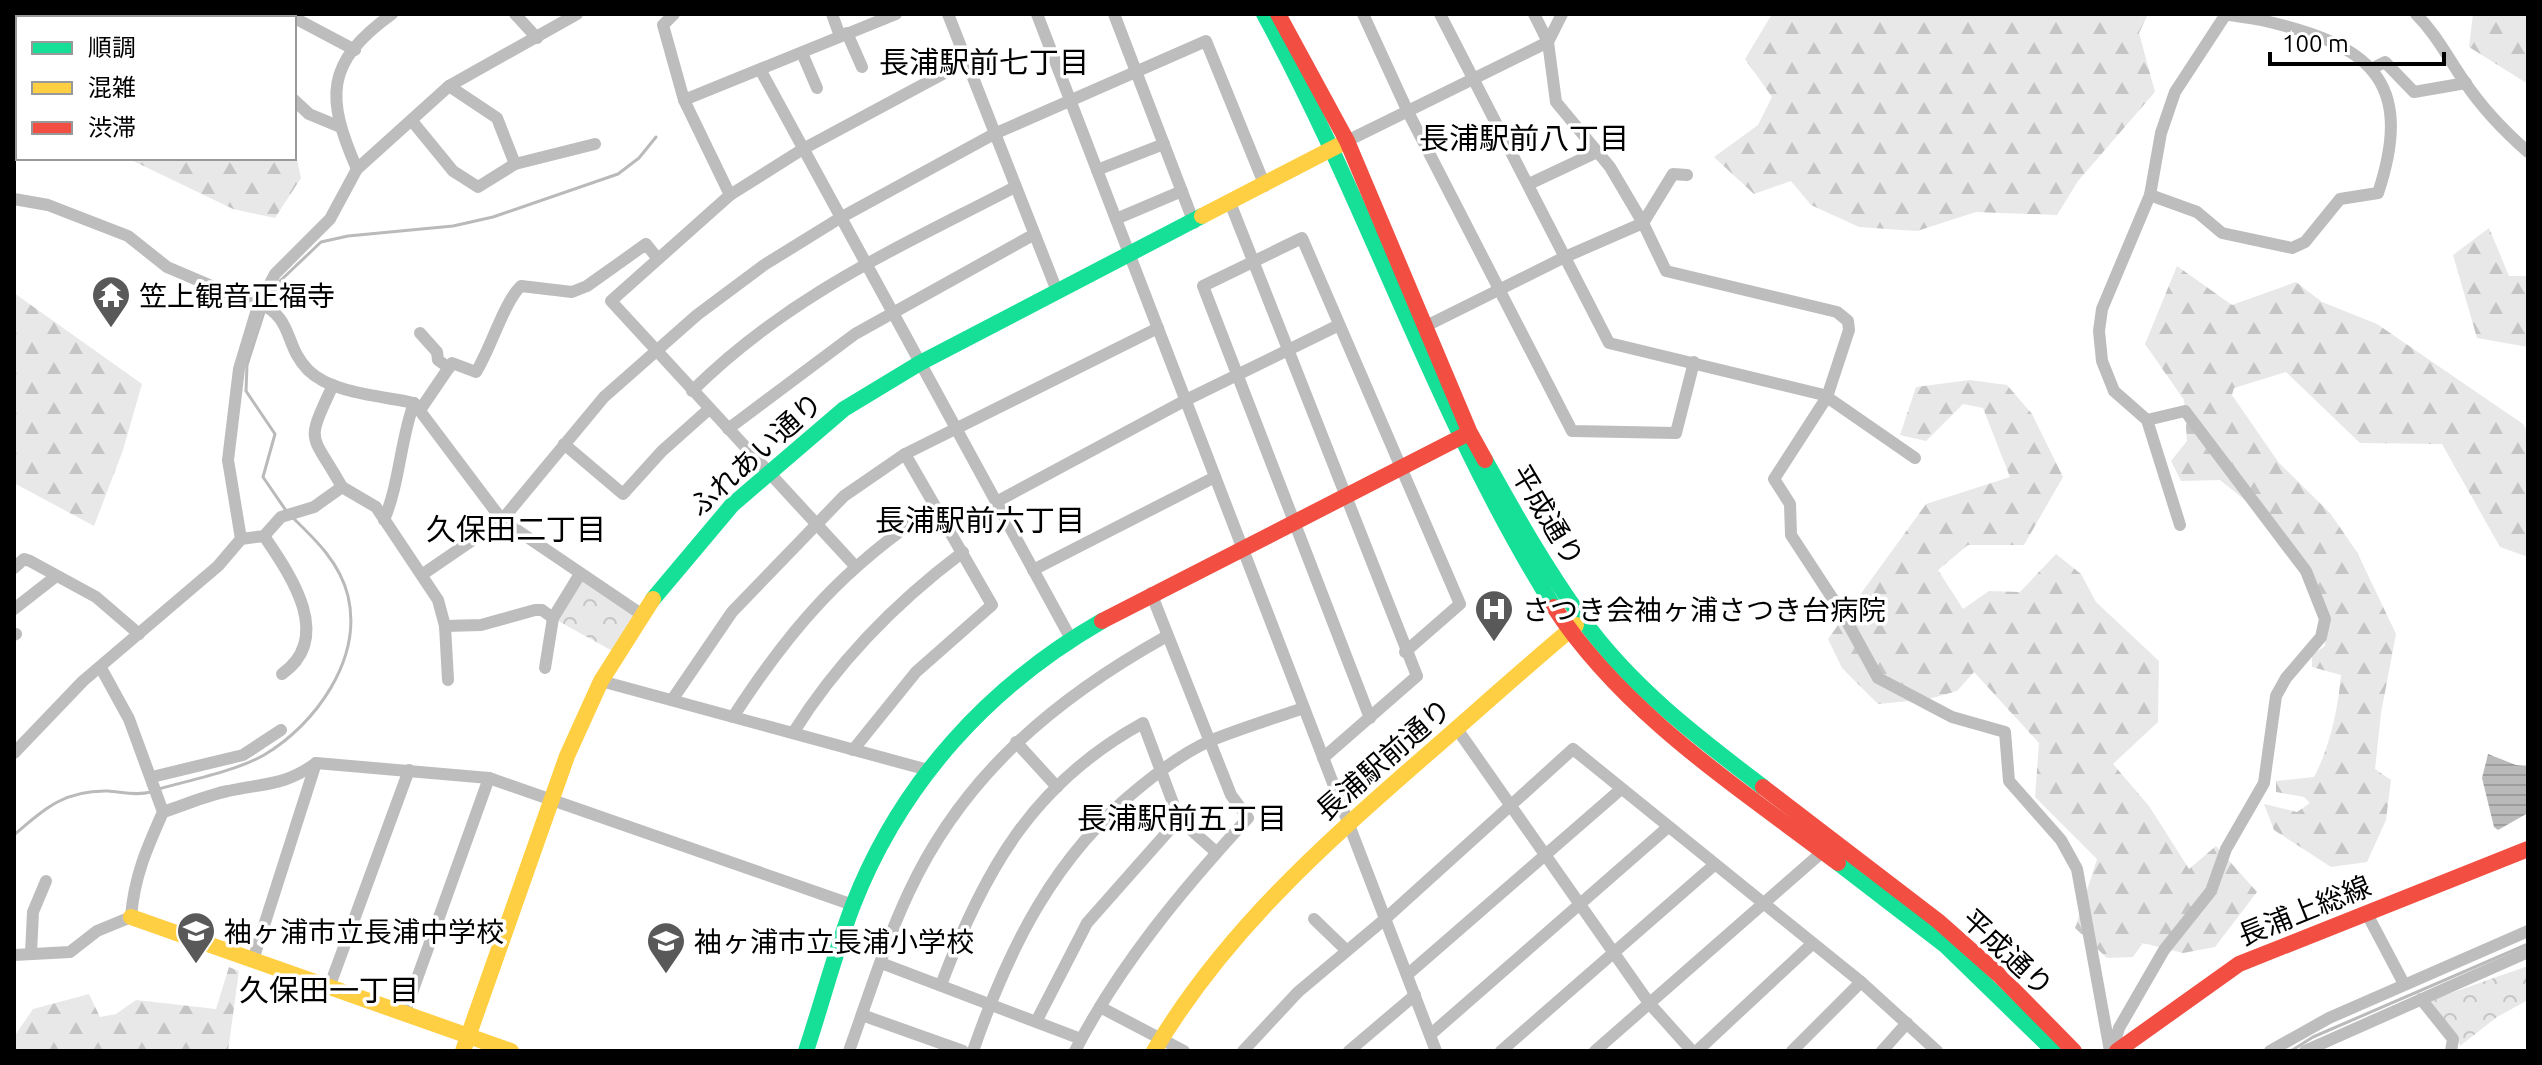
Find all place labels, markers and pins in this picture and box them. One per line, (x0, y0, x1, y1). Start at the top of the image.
temple icon: 笠上観音正福寺 (90, 274, 132, 329)
place label: 笠上観音正福寺 (139, 280, 335, 311)
hospital icon: さつき会袖ヶ浦さつき台病院 (1473, 588, 1515, 643)
place label: さつき会袖ヶ浦さつき台病院 (1522, 594, 1886, 625)
school or university icon: 袖ヶ浦市立長浦中学校 (175, 910, 217, 965)
place label: 袖ヶ浦市立長浦中学校 (224, 916, 504, 947)
school or university icon: 袖ヶ浦市立長浦小学校 (645, 920, 687, 975)
place label: 袖ヶ浦市立長浦小学校 (694, 926, 974, 957)

